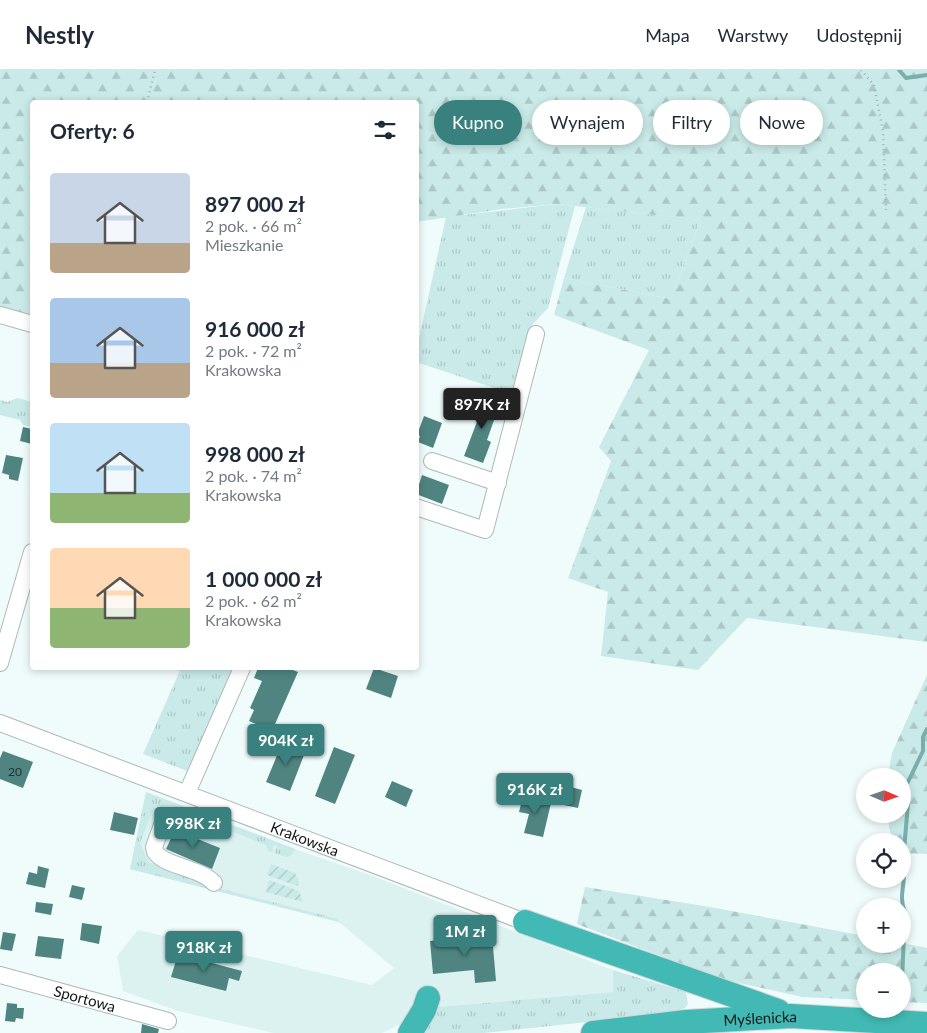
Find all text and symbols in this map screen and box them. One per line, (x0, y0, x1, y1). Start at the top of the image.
text: Nestly (25, 20, 94, 49)
text: Mapa (645, 24, 690, 46)
text: Warstwy (718, 24, 788, 46)
text: Udostępnij (816, 24, 902, 46)
chip: Kupno (434, 100, 522, 145)
chip: Wynajem (532, 100, 643, 145)
chip: Filtry (653, 100, 730, 145)
chip: Nowe (740, 100, 823, 145)
icon: filters (371, 116, 399, 144)
text: Oferty: 6 (50, 118, 135, 143)
text: 897 000 zł (205, 191, 305, 216)
icon: home (90, 193, 150, 253)
text: 2 pok. · 66 m² (205, 216, 302, 235)
text: Mieszkanie (205, 235, 283, 254)
text: 916 000 zł (205, 316, 305, 341)
icon: home (90, 318, 150, 378)
text: 2 pok. · 72 m² (205, 341, 302, 360)
text: Krakowska (205, 360, 281, 379)
pin: 897K zł (436, 388, 528, 430)
text: 897K zł (454, 394, 510, 413)
text: 998 000 zł (205, 441, 305, 466)
icon: home (90, 443, 150, 503)
text: 2 pok. · 74 m² (205, 466, 302, 485)
text: Krakowska (205, 485, 281, 504)
text: 1 000 000 zł (205, 566, 322, 591)
icon: home (90, 568, 150, 628)
text: 2 pok. · 62 m² (205, 591, 302, 610)
text: Krakowska (205, 610, 281, 629)
pin: 904K zł (240, 724, 332, 766)
text: 904K zł (258, 730, 314, 749)
house number: 20 (8, 764, 22, 779)
north arrow (856, 768, 911, 822)
map controls (856, 768, 911, 1018)
pin: 916K zł (489, 772, 581, 815)
text: 916K zł (507, 779, 563, 798)
pin: 998K zł (147, 806, 239, 849)
text: 998K zł (165, 813, 221, 832)
street label: Krakowska (268, 817, 342, 860)
button: locate (856, 833, 911, 888)
button: + (856, 898, 911, 953)
pin: 1M zł (430, 914, 500, 957)
text: 1M zł (445, 921, 485, 940)
pin: 918K zł (158, 930, 250, 973)
text: 918K zł (176, 937, 232, 956)
button: − (856, 963, 911, 1018)
street label: Sportowa (52, 981, 118, 1015)
street label: Myślenicka (723, 1007, 797, 1029)

